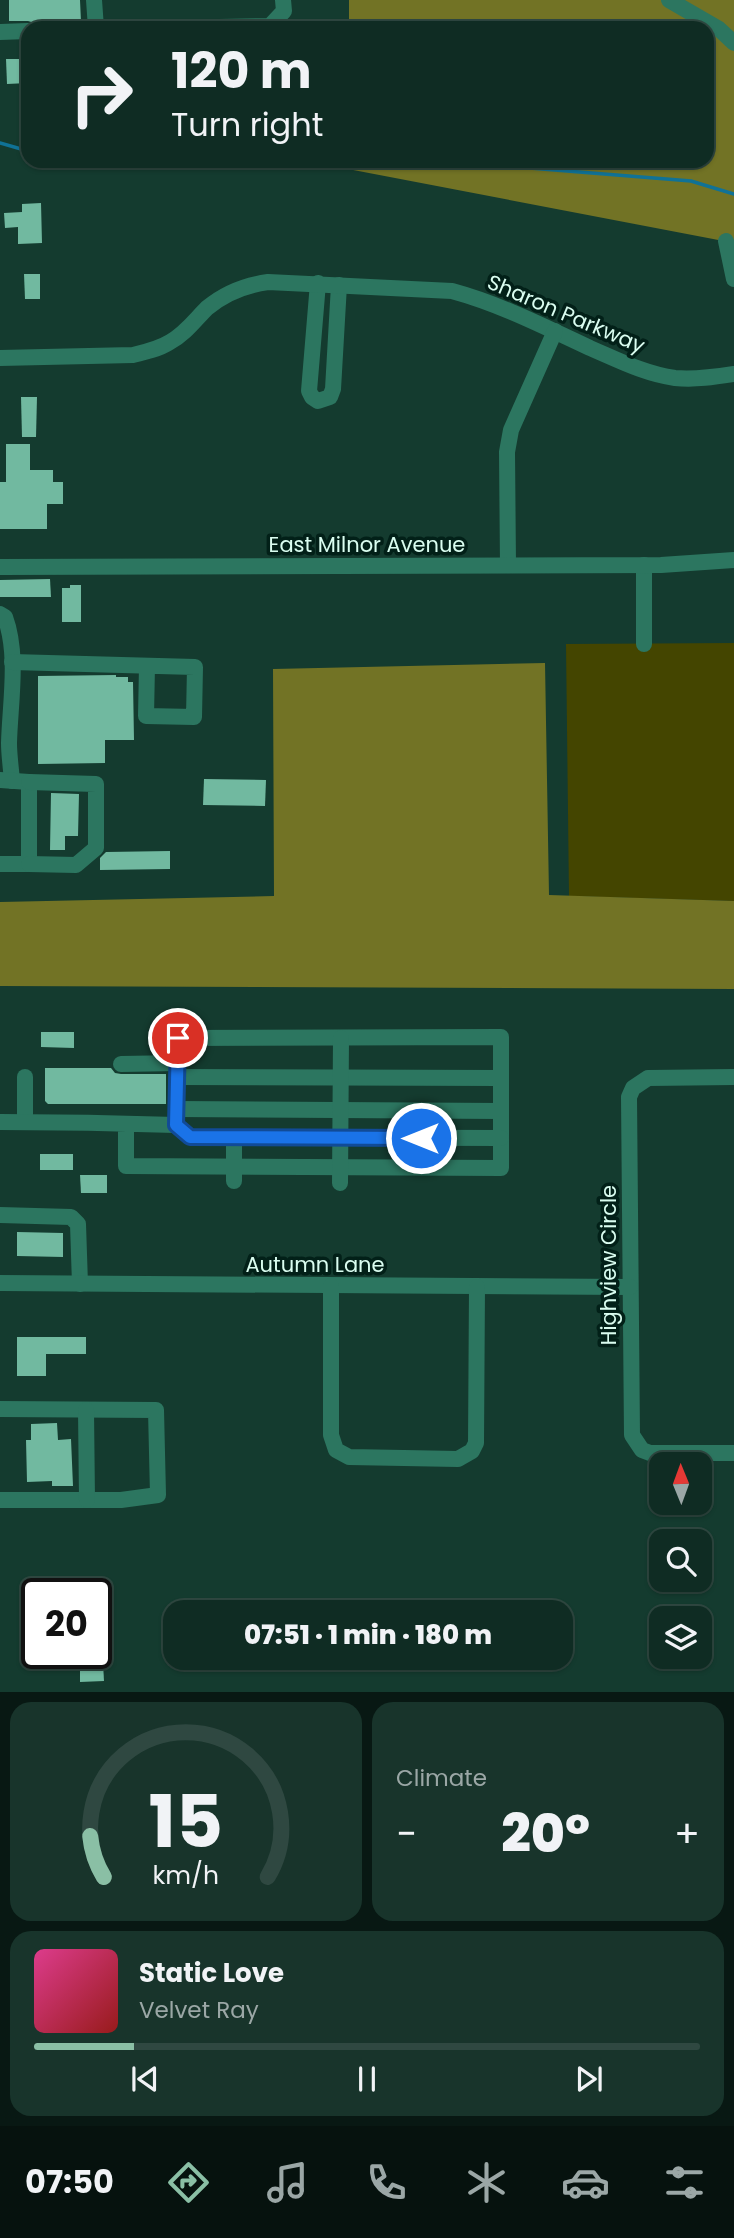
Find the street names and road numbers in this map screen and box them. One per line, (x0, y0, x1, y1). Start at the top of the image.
street label: Sharon Parkway (483, 267, 650, 360)
street label: East Milnor Avenue (269, 530, 465, 559)
street label: Highview Circle (594, 1185, 623, 1345)
street label: Autumn Lane (245, 1250, 385, 1279)

